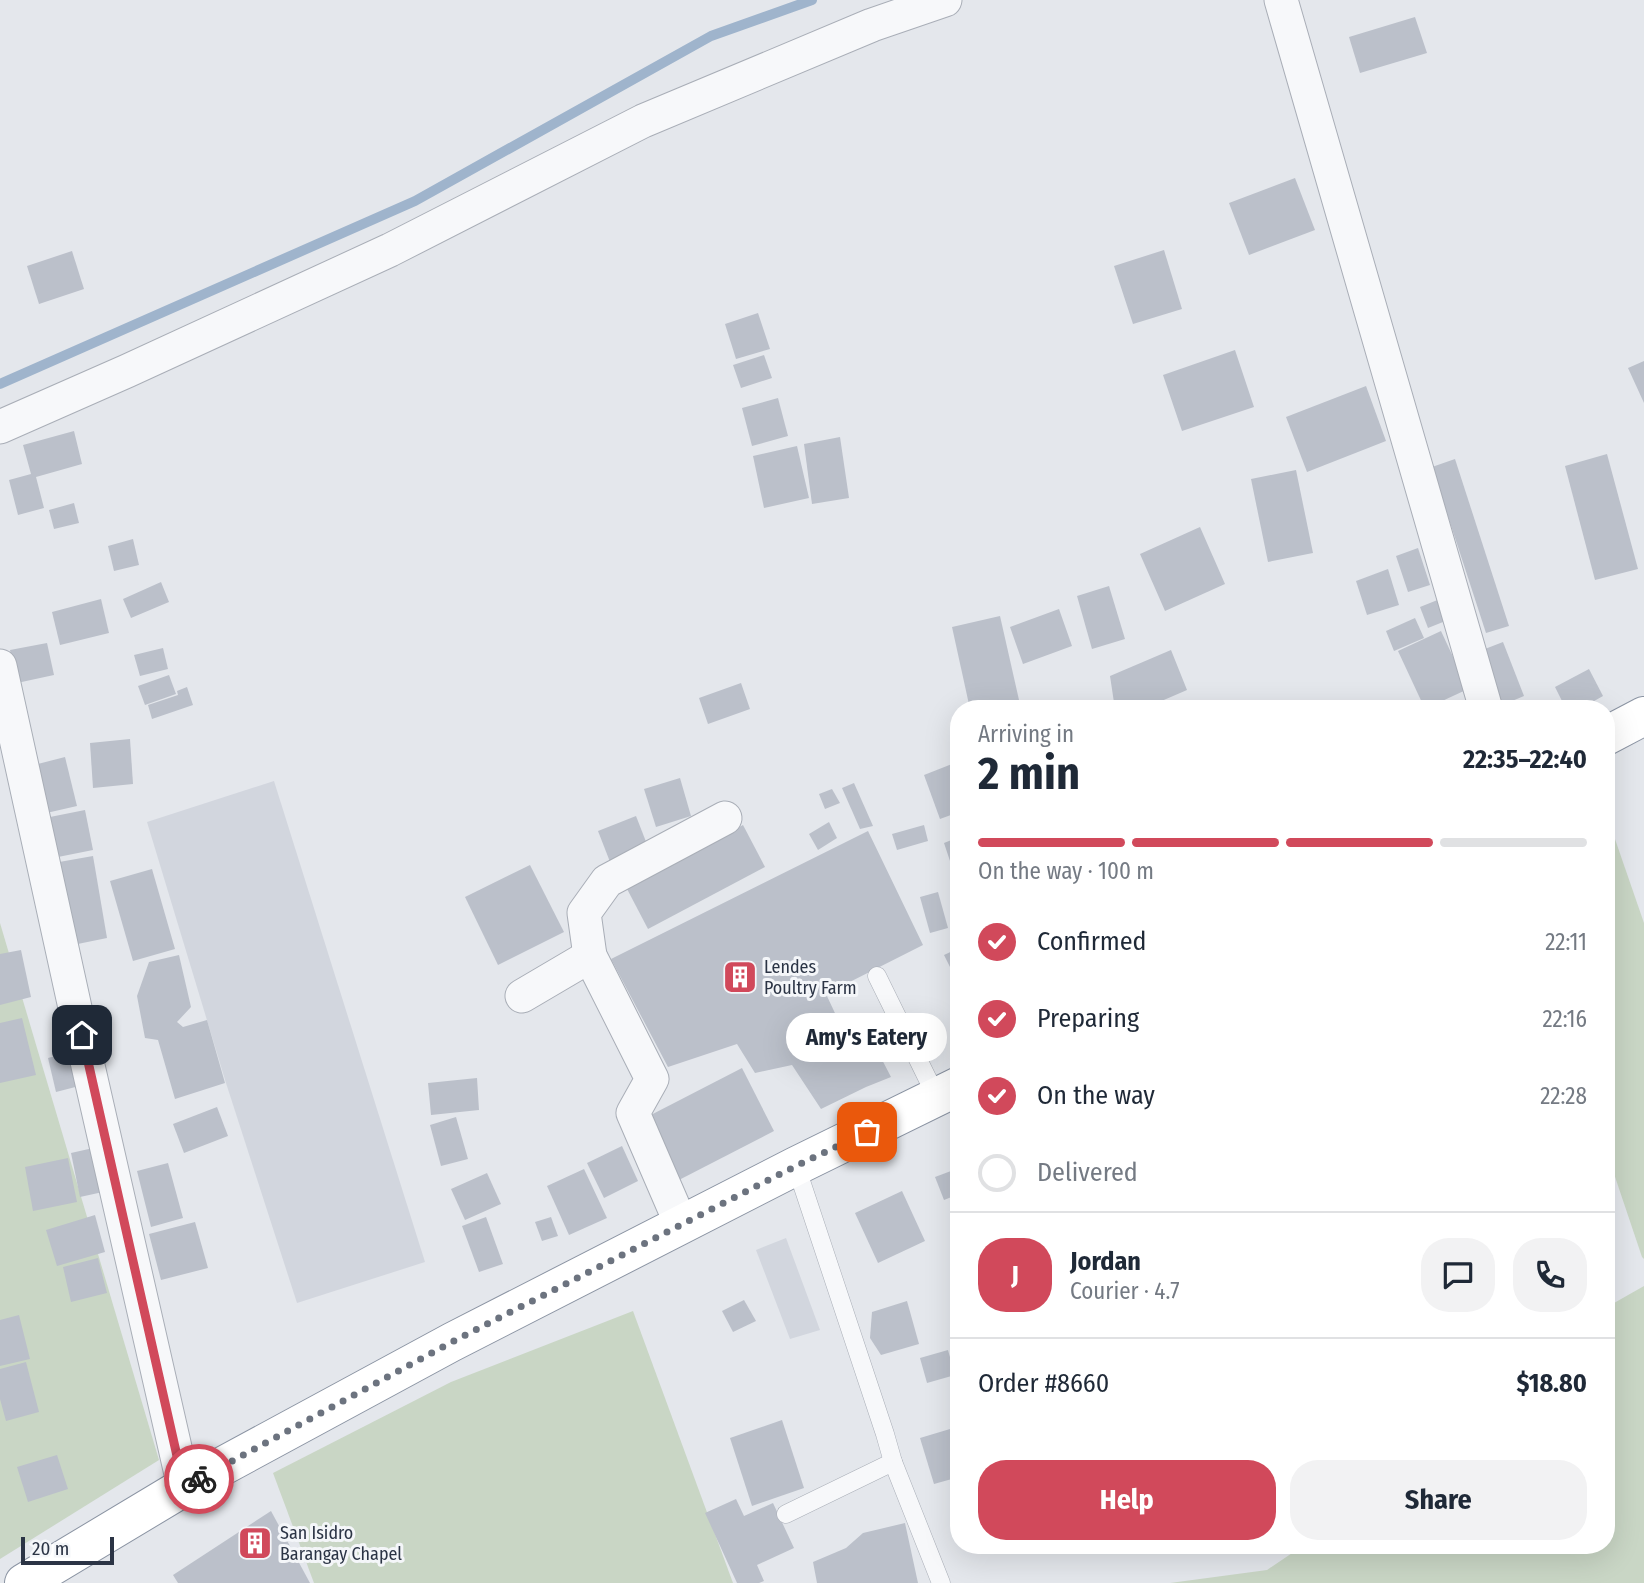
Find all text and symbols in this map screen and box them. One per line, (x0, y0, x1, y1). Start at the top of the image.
text: Arriving in (978, 720, 1074, 748)
text: 22:35–22:40 (1463, 744, 1587, 775)
text: 2 min (978, 746, 1080, 801)
text: On the way · 100 m (978, 857, 1154, 885)
icon: check (978, 923, 1016, 961)
text: Confirmed (1037, 926, 1147, 957)
text: 22:11 (1545, 928, 1587, 956)
place label: Lendes Poultry Farm (764, 956, 857, 999)
building icon: Lendes Poultry Farm (721, 958, 759, 996)
icon: check (978, 1000, 1016, 1038)
text: Preparing (1037, 1003, 1139, 1034)
pin (52, 1005, 112, 1065)
text: 22:16 (1542, 1005, 1587, 1033)
callout: Amy's Eatery (786, 1013, 948, 1062)
icon: home (63, 1016, 101, 1054)
text: Amy's Eatery (806, 1023, 927, 1051)
icon: check (978, 1077, 1016, 1115)
text: On the way (1037, 1080, 1155, 1111)
text: 22:28 (1540, 1082, 1587, 1110)
pin (837, 1102, 897, 1162)
icon: bag (848, 1113, 886, 1151)
text: Delivered (1037, 1157, 1138, 1188)
button: chat (1421, 1238, 1495, 1312)
button: phone (1513, 1238, 1587, 1312)
text: Jordan (1070, 1246, 1141, 1277)
text: J (1011, 1260, 1019, 1291)
text: Courier · 4.7 (1070, 1277, 1180, 1305)
text: Order #8660 (978, 1368, 1109, 1399)
text: $18.80 (1516, 1368, 1587, 1399)
courier (164, 1444, 234, 1514)
icon: bike (180, 1460, 218, 1498)
button: Help (978, 1460, 1276, 1540)
button: Share (1290, 1460, 1587, 1540)
place label: San Isidro Barangay Chapel (280, 1522, 402, 1565)
building icon: San Isidro Barangay Chapel (236, 1524, 274, 1562)
scale bar (21, 1534, 114, 1566)
text: 20 m (32, 1537, 69, 1560)

